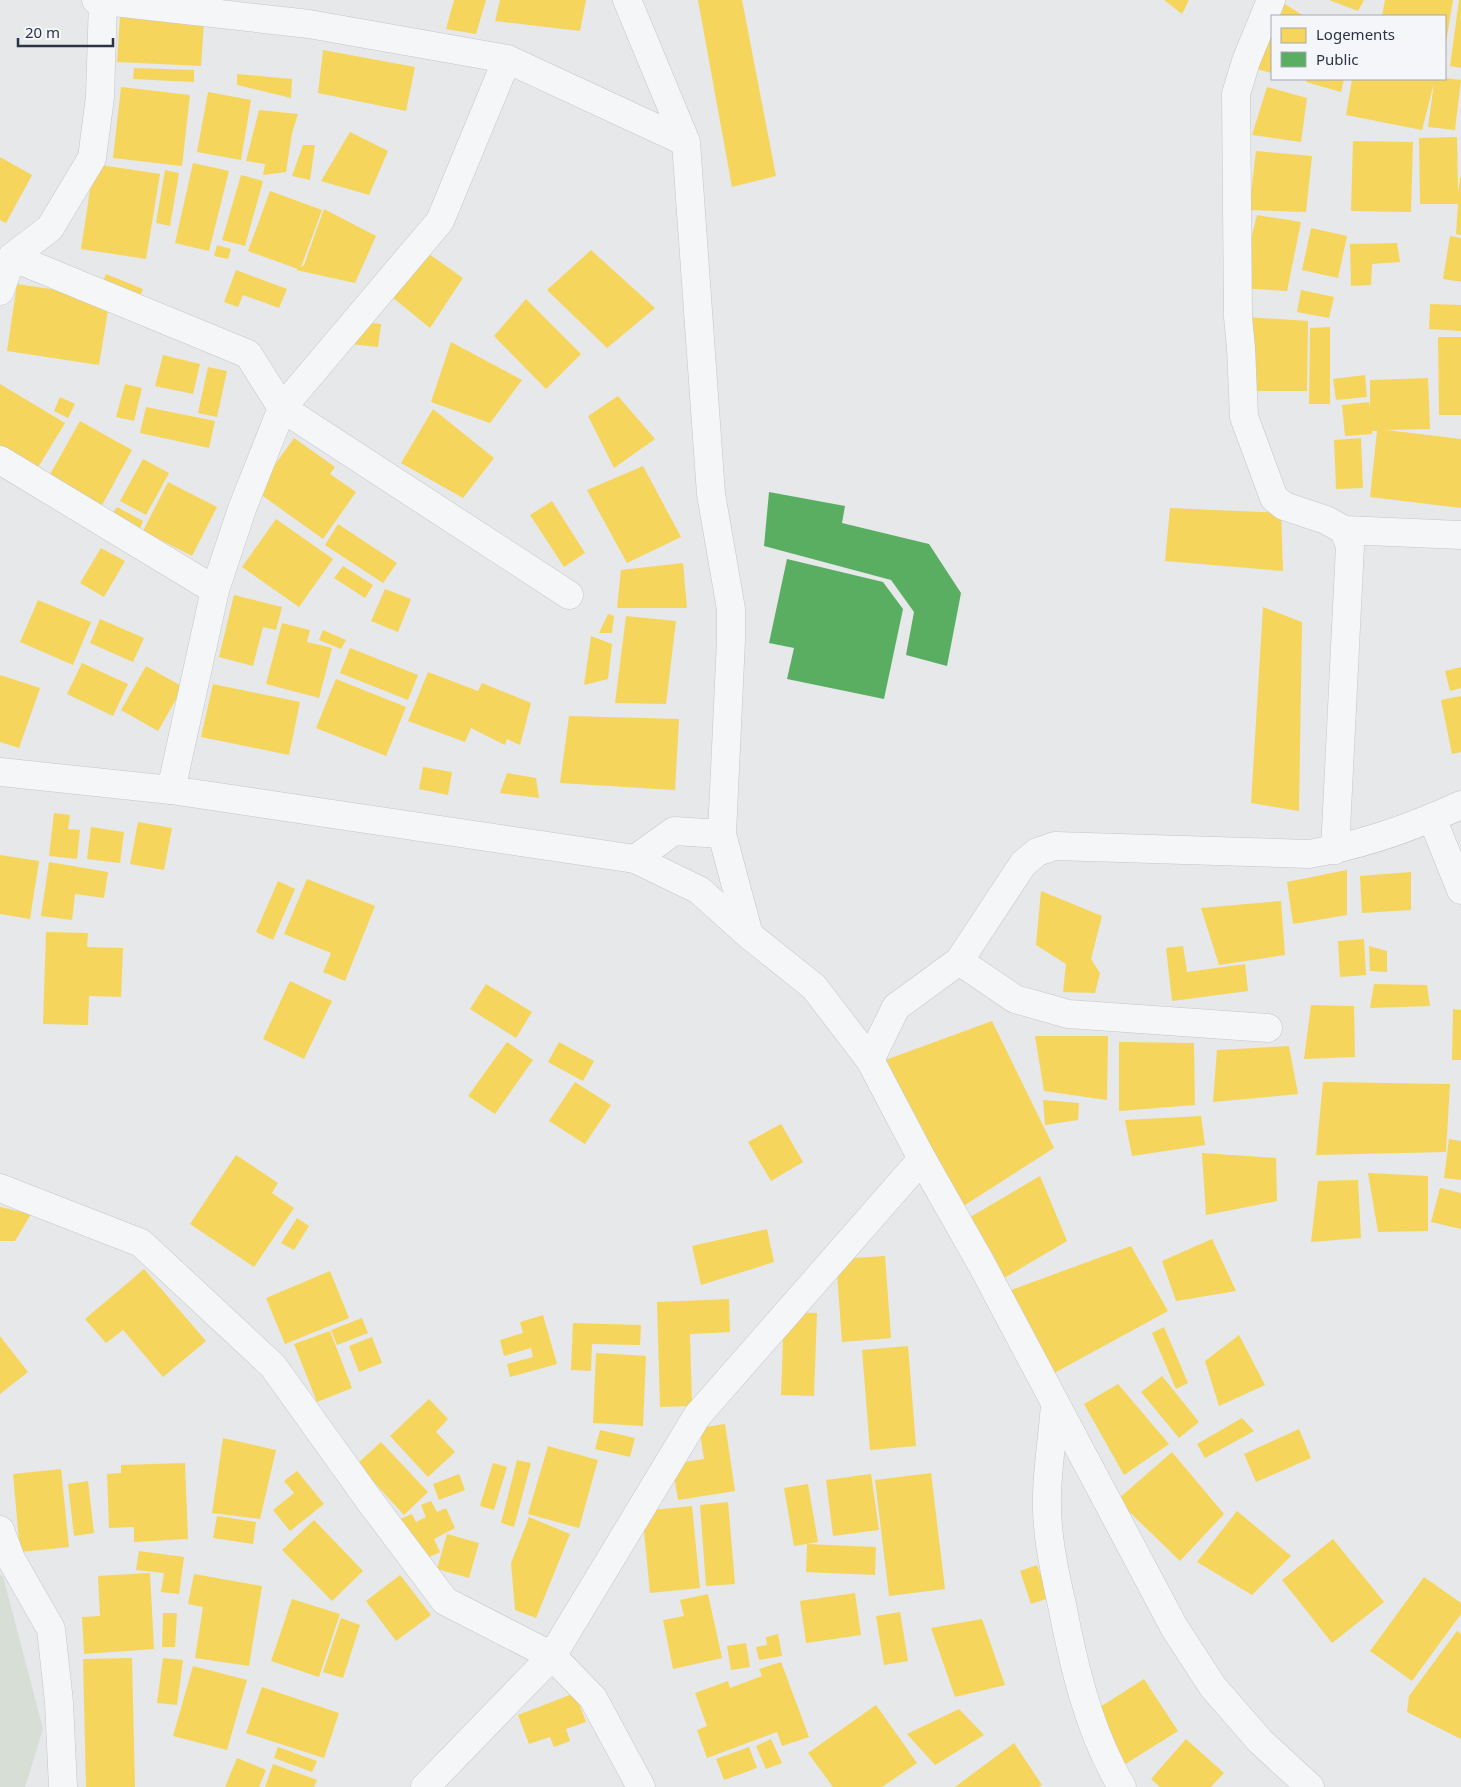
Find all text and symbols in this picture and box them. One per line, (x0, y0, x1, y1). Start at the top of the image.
scale bar (18, 15, 112, 47)
legend (1271, 15, 1446, 80)
text: 20 m (25, 22, 60, 42)
text: Logements (1316, 24, 1395, 44)
text: Public (1316, 49, 1359, 69)

